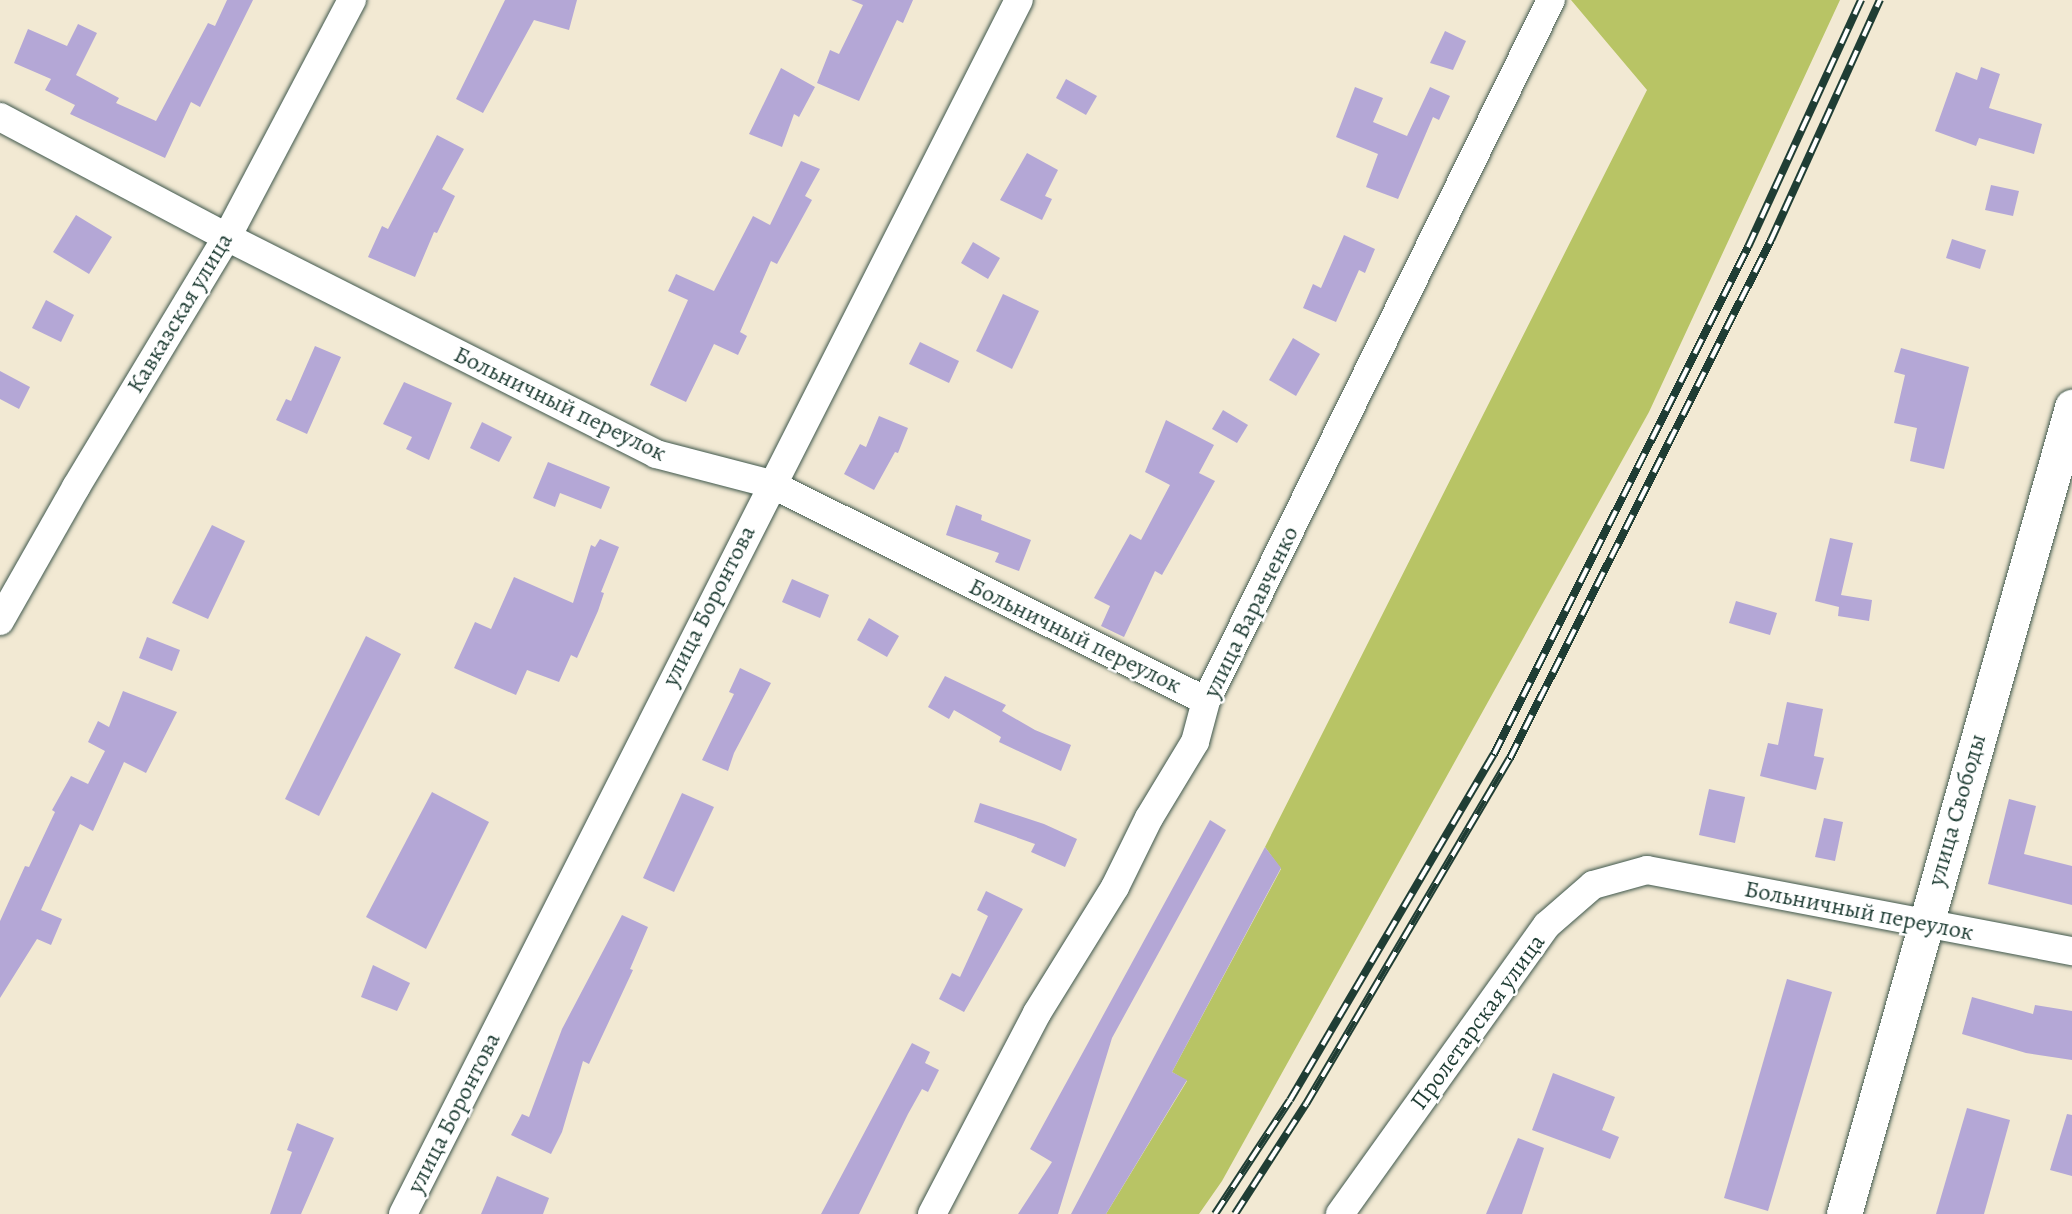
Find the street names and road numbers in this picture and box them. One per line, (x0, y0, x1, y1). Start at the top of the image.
street label: Кавказская улица (121, 228, 239, 398)
street label: Больничный переулок (449, 340, 671, 468)
street label: улица Боронтова (656, 521, 762, 691)
street label: улица Варавченко (1197, 522, 1305, 702)
street label: Больничный переулок (964, 572, 1186, 700)
street label: улица Свободы (1922, 731, 1992, 889)
street label: Больничный переулок (1742, 875, 1976, 947)
street label: Пролетарская улица (1405, 929, 1551, 1115)
street label: улица Боронтова (401, 1028, 507, 1198)

